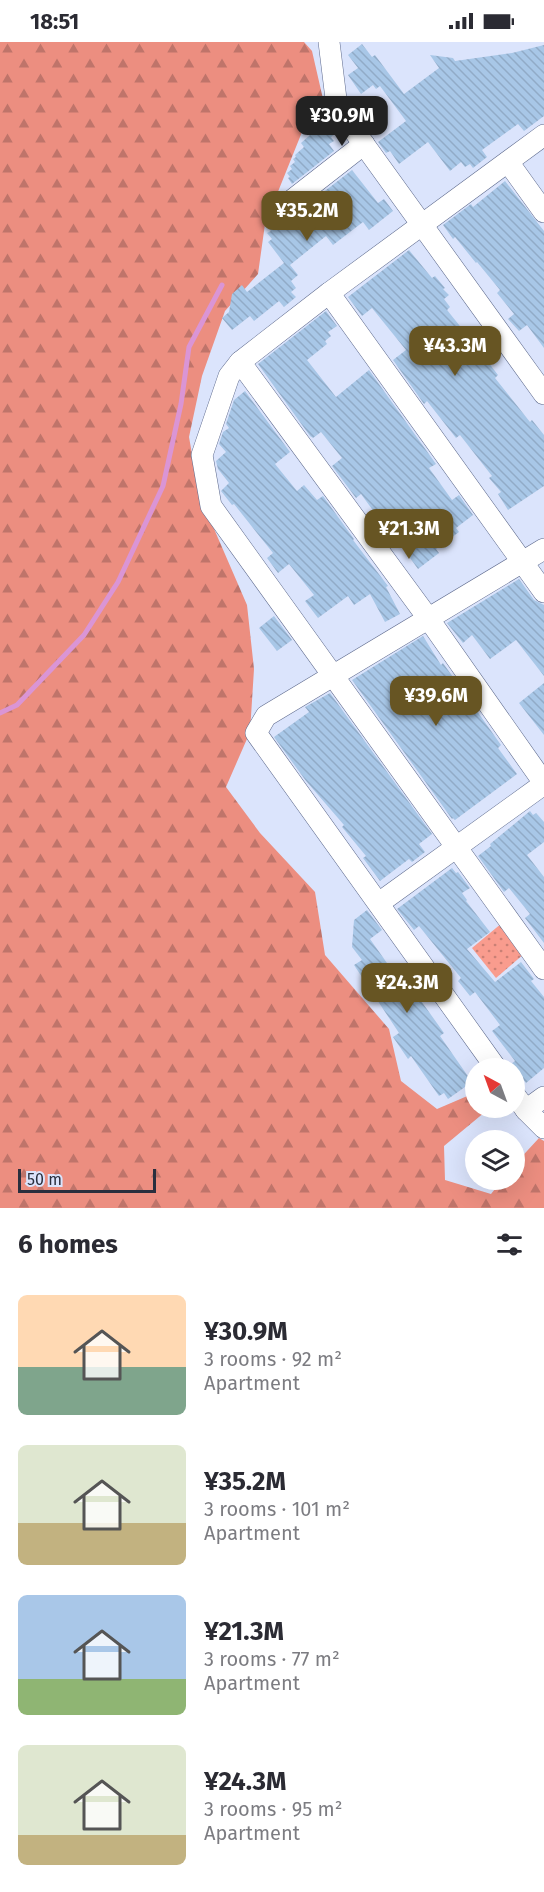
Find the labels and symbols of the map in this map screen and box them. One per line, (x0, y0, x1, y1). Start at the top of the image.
pin: ¥30.9M (293, 96, 391, 147)
pin: ¥35.2M (258, 191, 356, 242)
pin: ¥43.3M (406, 326, 504, 377)
pin: ¥21.3M (360, 509, 458, 560)
pin: ¥39.6M (387, 676, 485, 727)
pin: ¥24.3M (358, 963, 456, 1014)
north arrow (465, 1058, 525, 1118)
scale bar (18, 1166, 156, 1194)

